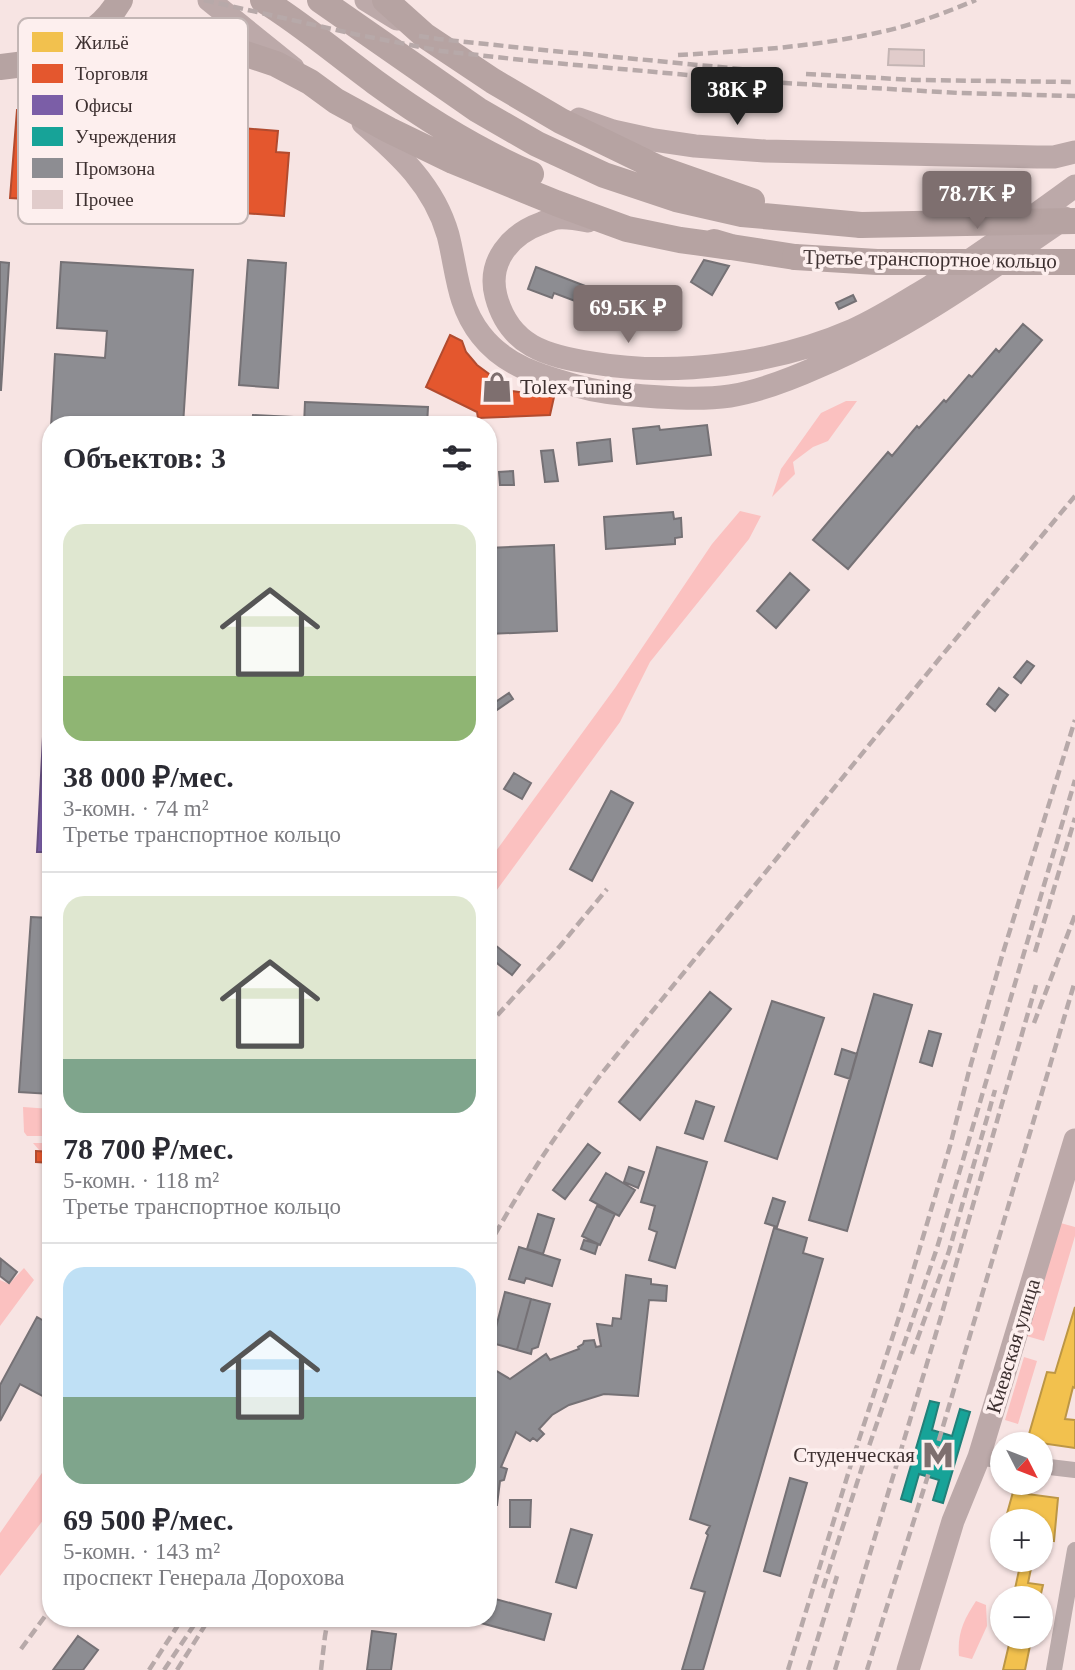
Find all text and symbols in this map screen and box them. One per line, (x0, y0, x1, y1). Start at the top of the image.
legend (18, 18, 248, 224)
text: Жильё (75, 32, 129, 53)
text: Торговля (75, 63, 148, 84)
pin: 38K ₽ (688, 68, 786, 127)
text: 38K ₽ (707, 77, 767, 102)
text: Офисы (75, 95, 133, 116)
text: Учреждения (75, 126, 177, 147)
text: Промзона (75, 158, 155, 179)
pin: 78.7K ₽ (912, 172, 1042, 231)
text: 78.7K ₽ (938, 181, 1016, 206)
text: Прочее (75, 189, 134, 210)
street label: Третье транспортное кольцо (803, 245, 1057, 273)
pin: 69.5K ₽ (563, 286, 693, 345)
text: 69.5K ₽ (589, 295, 667, 320)
shop icon: Tolex Tuning (480, 370, 514, 404)
place label: Tolex Tuning (520, 375, 633, 399)
icon: filters (438, 439, 476, 477)
text: Объектов: 3 (63, 441, 226, 474)
icon: home (207, 569, 333, 695)
text: 38 000 ₽/мес. (63, 760, 234, 793)
text: 3-комн. · 74 m² (63, 796, 209, 821)
text: Третье транспортное кольцо (63, 822, 341, 847)
icon: home (207, 941, 333, 1067)
text: 78 700 ₽/мес. (63, 1132, 234, 1165)
text: 5-комн. · 118 m² (63, 1168, 219, 1193)
text: Третье транспортное кольцо (63, 1194, 341, 1219)
street label: Киевская улица (981, 1275, 1045, 1416)
icon: home (207, 1312, 333, 1438)
north arrow (990, 1432, 1054, 1494)
map controls (990, 1432, 1053, 1649)
metro station icon: Студенческая (921, 1438, 955, 1472)
place label: Студенческая (793, 1443, 915, 1467)
text: 69 500 ₽/мес. (63, 1503, 234, 1536)
button: + (990, 1509, 1053, 1572)
text: 5-комн. · 143 m² (63, 1539, 220, 1564)
text: проспект Генерала Дорохова (63, 1565, 344, 1590)
button: − (990, 1586, 1053, 1649)

